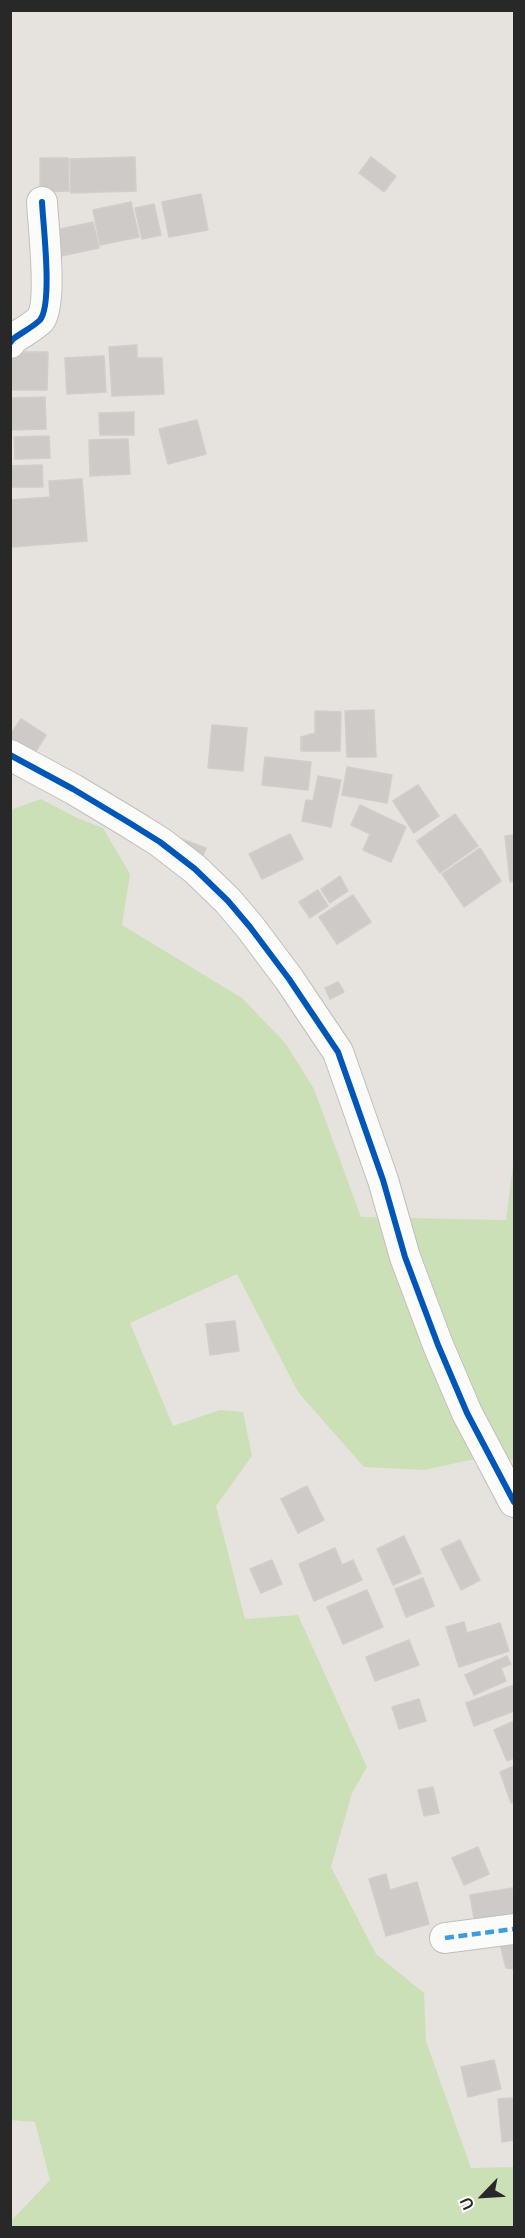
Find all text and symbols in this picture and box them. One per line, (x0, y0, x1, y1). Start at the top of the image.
north arrow (453, 2166, 513, 2226)
text: U (455, 2194, 477, 2213)

